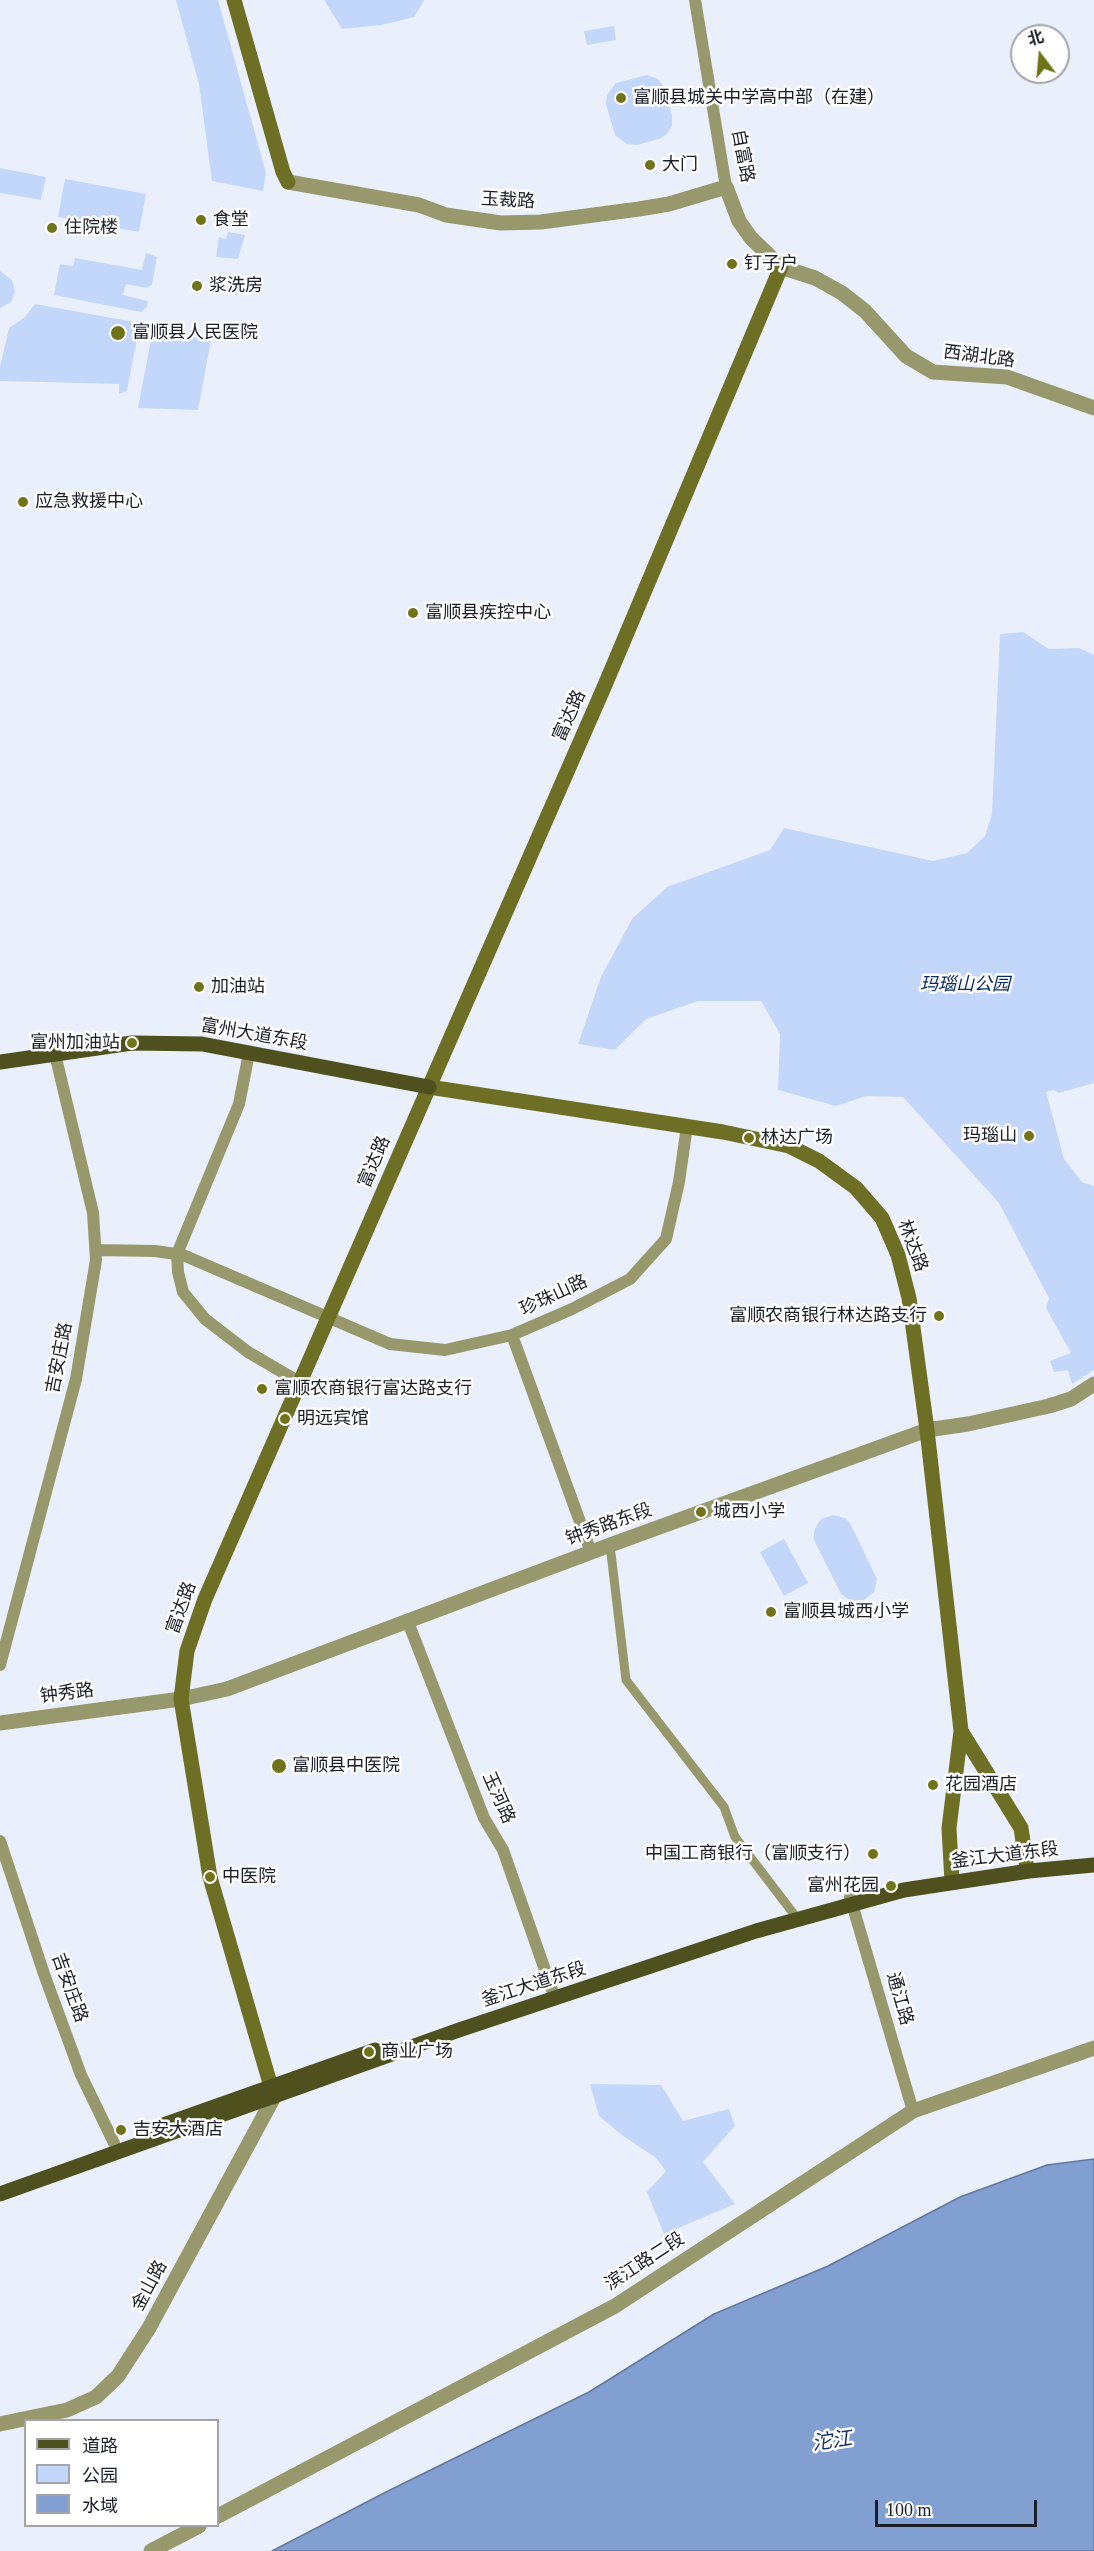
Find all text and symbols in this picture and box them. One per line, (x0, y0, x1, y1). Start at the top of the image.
north arrow (1010, 24, 1070, 84)
text: 北 (1025, 28, 1045, 49)
place label: 富顺县城关中学高中部（在建） (633, 87, 885, 109)
marker: 富顺县城关中学高中部（在建） (614, 91, 628, 105)
street label: 自富路 (726, 127, 758, 185)
place label: 大门 (662, 154, 698, 176)
marker: 大门 (643, 158, 657, 172)
street label: 玉裁路 (480, 189, 536, 213)
place label: 食堂 (213, 209, 249, 231)
marker: 食堂 (194, 213, 208, 227)
place label: 住院楼 (64, 217, 118, 239)
marker: 住院楼 (45, 221, 59, 235)
place label: 钉子户 (744, 253, 798, 275)
marker: 钉子户 (725, 257, 739, 271)
place label: 浆洗房 (209, 275, 263, 297)
marker: 浆洗房 (190, 279, 204, 293)
place label: 富顺县人民医院 (132, 322, 258, 344)
marker: 富顺县人民医院 (109, 324, 127, 342)
street label: 西湖北路 (942, 342, 1016, 372)
place label: 应急救援中心 (35, 491, 143, 513)
marker: 应急救援中心 (16, 495, 30, 509)
place label: 富顺县疾控中心 (425, 602, 551, 624)
marker: 富顺县疾控中心 (406, 606, 420, 620)
street label: 富达路 (549, 687, 591, 745)
park label: 玛瑙山公园 (920, 974, 1010, 996)
place label: 加油站 (211, 976, 265, 998)
marker: 加油站 (192, 980, 206, 994)
street label: 富州大道东段 (199, 1015, 309, 1055)
place label: 富州加油站 (30, 1032, 120, 1054)
marker: 富州加油站 (125, 1036, 139, 1050)
place label: 玛瑙山 (963, 1125, 1017, 1147)
place label: 林达广场 (761, 1127, 833, 1149)
marker: 玛瑙山 (1022, 1129, 1036, 1143)
marker: 林达广场 (742, 1131, 756, 1145)
street label: 富达路 (355, 1133, 395, 1191)
street label: 林达路 (893, 1217, 931, 1275)
street label: 珍珠山路 (517, 1271, 591, 1321)
place label: 富顺农商银行林达路支行 (729, 1305, 927, 1327)
marker: 富顺农商银行林达路支行 (932, 1309, 946, 1323)
street label: 吉安庄路 (43, 1321, 77, 1395)
place label: 富顺农商银行富达路支行 (274, 1378, 472, 1400)
marker: 富顺农商银行富达路支行 (255, 1382, 269, 1396)
place label: 明远宾馆 (297, 1408, 369, 1430)
marker: 明远宾馆 (278, 1412, 292, 1426)
street label: 钟秀路东段 (563, 1499, 655, 1551)
place label: 城西小学 (713, 1501, 785, 1523)
marker: 城西小学 (694, 1505, 708, 1519)
street label: 富达路 (163, 1579, 201, 1637)
place label: 富顺县城西小学 (783, 1601, 909, 1623)
marker: 富顺县城西小学 (764, 1605, 778, 1619)
street label: 钟秀路 (39, 1680, 95, 1708)
place label: 富顺县中医院 (292, 1755, 400, 1777)
marker: 富顺县中医院 (270, 1757, 288, 1775)
street label: 玉河路 (477, 1769, 519, 1827)
place label: 花园酒店 (945, 1774, 1017, 1796)
marker: 花园酒店 (926, 1778, 940, 1792)
street label: 釜江大道东段 (950, 1839, 1060, 1873)
place label: 中国工商银行（富顺支行） (645, 1843, 861, 1865)
marker: 中国工商银行（富顺支行） (866, 1847, 880, 1861)
place label: 中医院 (222, 1866, 276, 1888)
marker: 中医院 (203, 1870, 217, 1884)
place label: 富州花园 (807, 1875, 879, 1897)
marker: 富州花园 (884, 1879, 898, 1893)
street label: 吉安庄路 (47, 1950, 91, 2026)
street label: 釜江大道东段 (479, 1958, 589, 2012)
street label: 通江路 (881, 1970, 917, 2028)
place label: 商业广场 (381, 2041, 453, 2063)
marker: 商业广场 (362, 2045, 376, 2059)
place label: 吉安大酒店 (133, 2119, 223, 2141)
marker: 吉安大酒店 (114, 2123, 128, 2137)
street label: 滨江路二段 (601, 2228, 689, 2296)
street label: 金山路 (128, 2257, 172, 2315)
legend (24, 2419, 219, 2527)
water label: 沱江 (811, 2427, 853, 2457)
text: 道路 (82, 2436, 118, 2456)
text: 公园 (82, 2466, 118, 2486)
scale bar (878, 2488, 1040, 2526)
text: 水域 (82, 2496, 118, 2516)
text: 100 m (886, 2500, 932, 2520)

